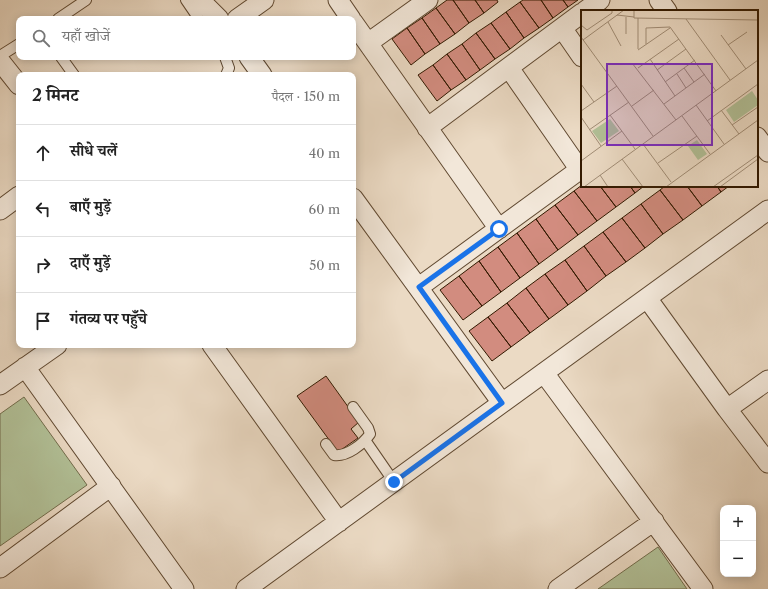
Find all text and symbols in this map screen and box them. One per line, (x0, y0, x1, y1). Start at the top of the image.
inset map (581, 10, 758, 187)
search box (16, 16, 356, 60)
text: यहाँ खोजें (62, 26, 110, 45)
icon: search (30, 27, 52, 49)
text: 2 मिनट (32, 85, 79, 105)
text: पैदल · 150 m (272, 88, 340, 104)
text: सीधे चलें (70, 141, 117, 160)
icon: ahead (32, 142, 54, 164)
text: 40 m (309, 145, 340, 161)
text: बाएँ मुड़ें (70, 197, 111, 216)
icon: left (32, 198, 54, 220)
text: 60 m (309, 201, 340, 217)
route start (490, 220, 508, 238)
text: दाएँ मुड़ें (70, 253, 110, 272)
icon: right (32, 254, 54, 276)
text: 50 m (309, 257, 340, 273)
text: गंतव्य पर पहुँचे (70, 309, 147, 328)
icon: arrive (32, 310, 54, 332)
route end (385, 473, 403, 491)
map controls (720, 505, 756, 577)
button: + (720, 505, 756, 541)
button: − (720, 541, 756, 577)

